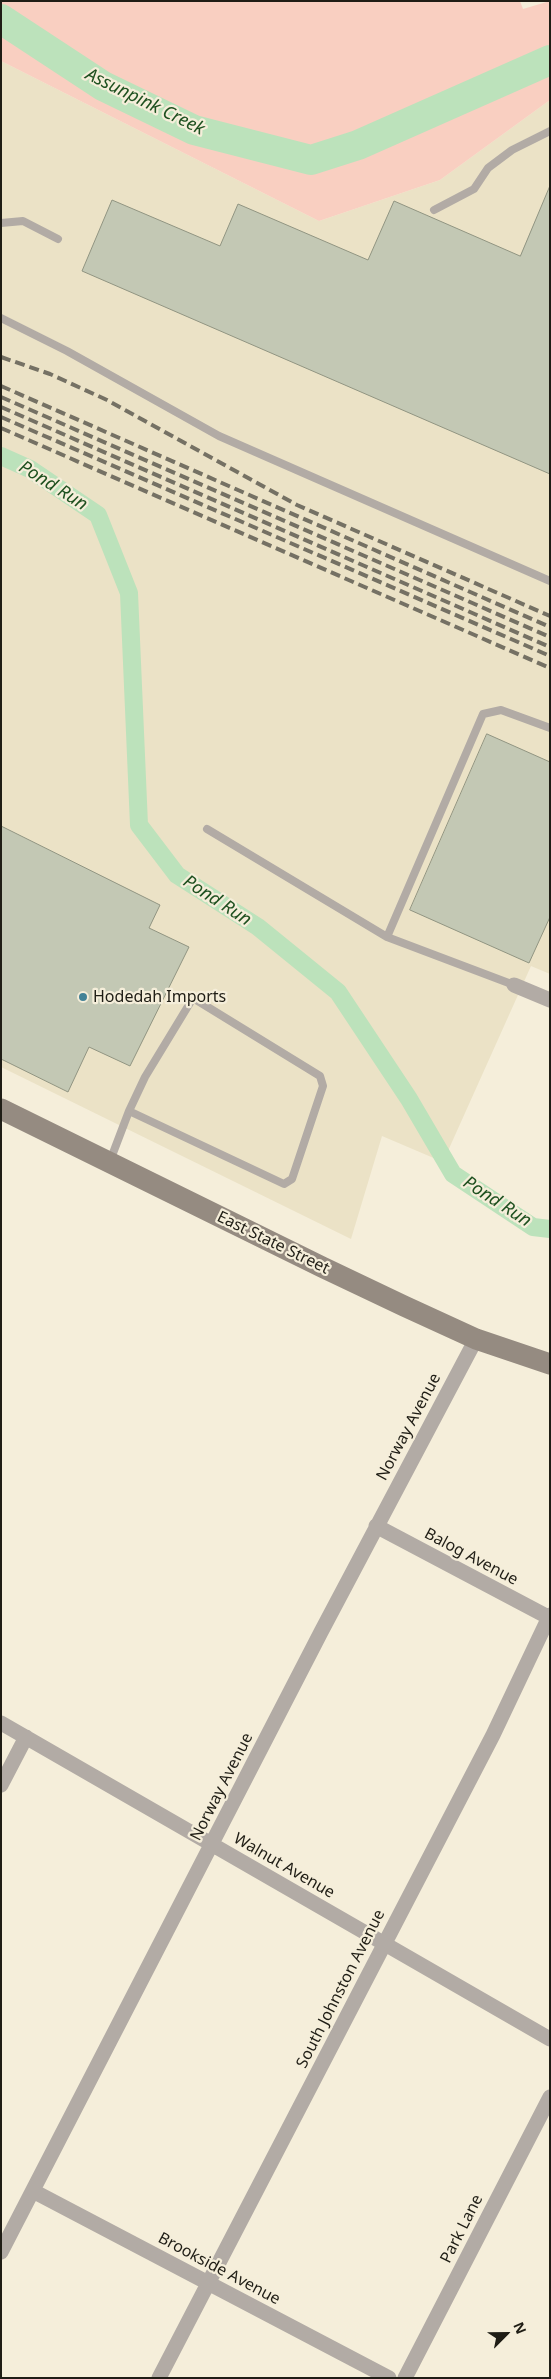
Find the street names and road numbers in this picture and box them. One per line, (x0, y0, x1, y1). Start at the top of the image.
street label: East State Street (214, 1207, 332, 1279)
street label: Norway Avenue (373, 1370, 445, 1484)
street label: Balog Avenue (421, 1524, 521, 1590)
street label: Norway Avenue (187, 1730, 257, 1844)
street label: Walnut Avenue (230, 1829, 338, 1903)
street label: South Johnston Avenue (293, 1907, 389, 2071)
street label: Park Lane (437, 2192, 487, 2266)
street label: Brookside Avenue (155, 2229, 283, 2309)

